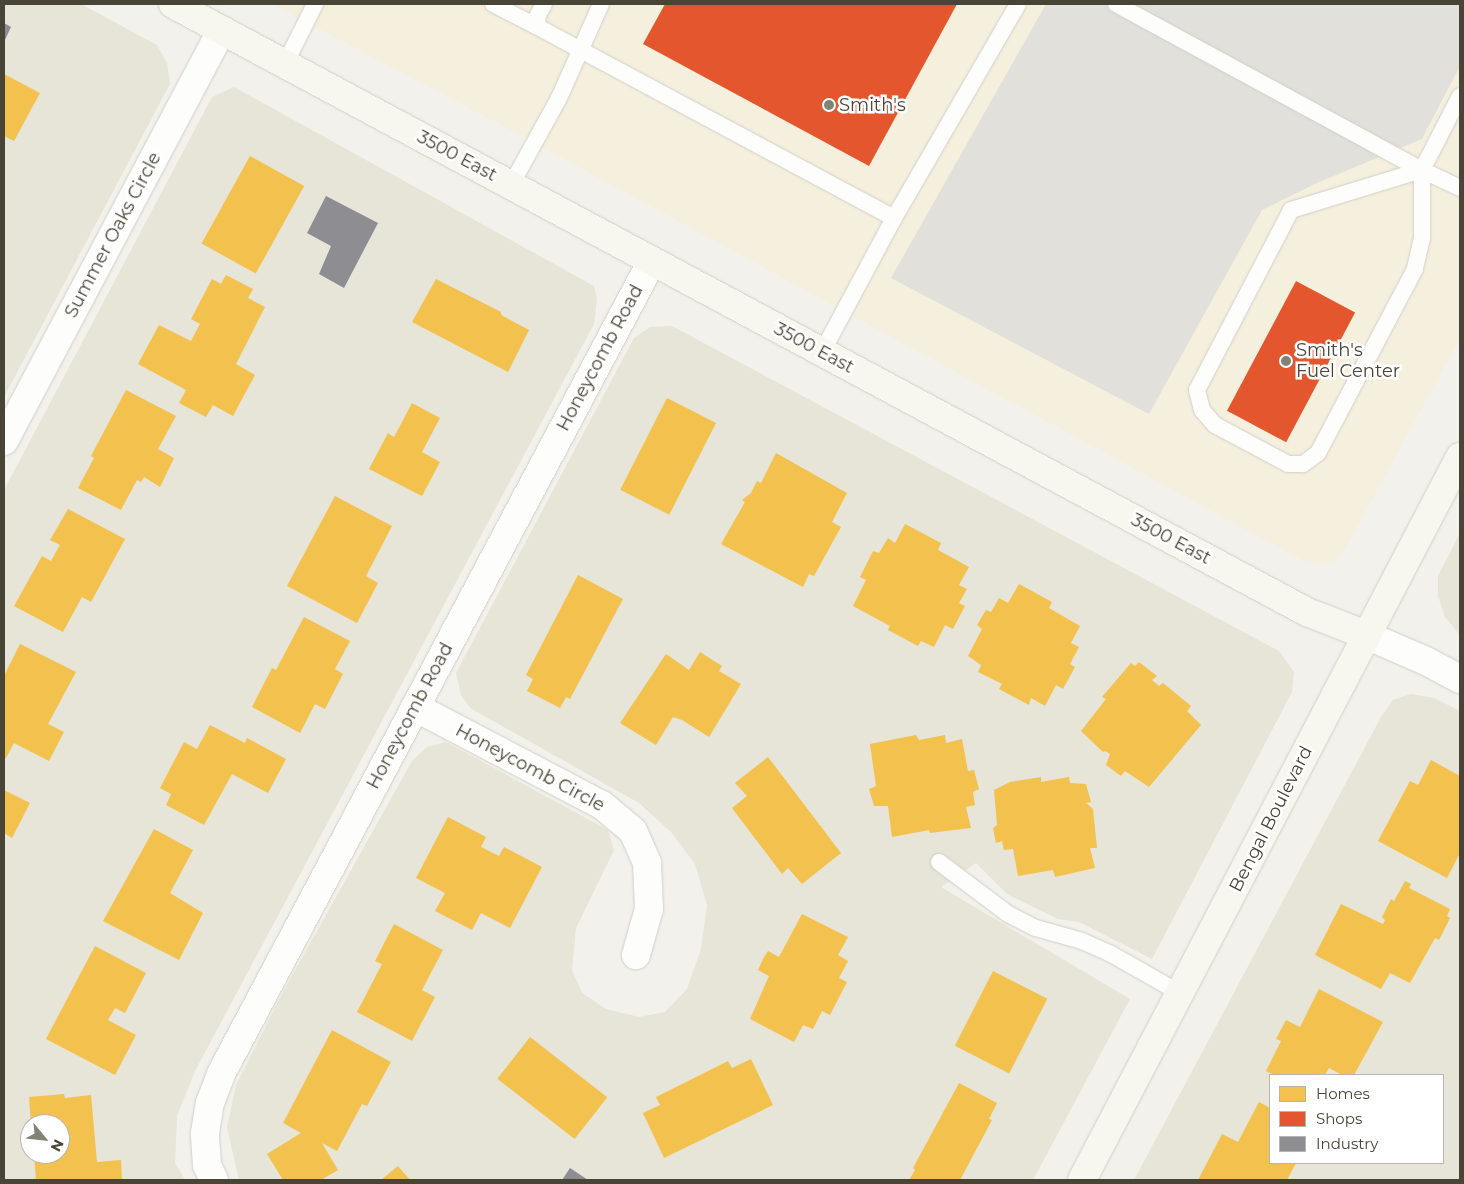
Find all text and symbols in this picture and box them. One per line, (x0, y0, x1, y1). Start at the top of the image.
place label: Smith's (839, 94, 906, 116)
marker: Smith's (823, 99, 835, 111)
street label: 3500 East (413, 126, 501, 186)
street label: Summer Oaks Circle (60, 149, 166, 321)
street label: Honeycomb Road (552, 281, 648, 435)
street label: 3500 East (770, 318, 858, 378)
place label: Smith's Fuel Center (1296, 340, 1400, 382)
marker: Smith's Fuel Center (1280, 355, 1292, 367)
street label: 3500 East (1127, 509, 1215, 569)
street label: Honeycomb Road (362, 639, 458, 793)
street label: Honeycomb Circle (452, 720, 608, 816)
street label: Bengal Boulevard (1225, 742, 1317, 896)
legend (1269, 1074, 1444, 1164)
text: Homes (1316, 1084, 1370, 1103)
text: Shops (1316, 1109, 1362, 1128)
north arrow (20, 1114, 70, 1164)
text: Industry (1316, 1134, 1378, 1153)
text: N (47, 1136, 68, 1155)

